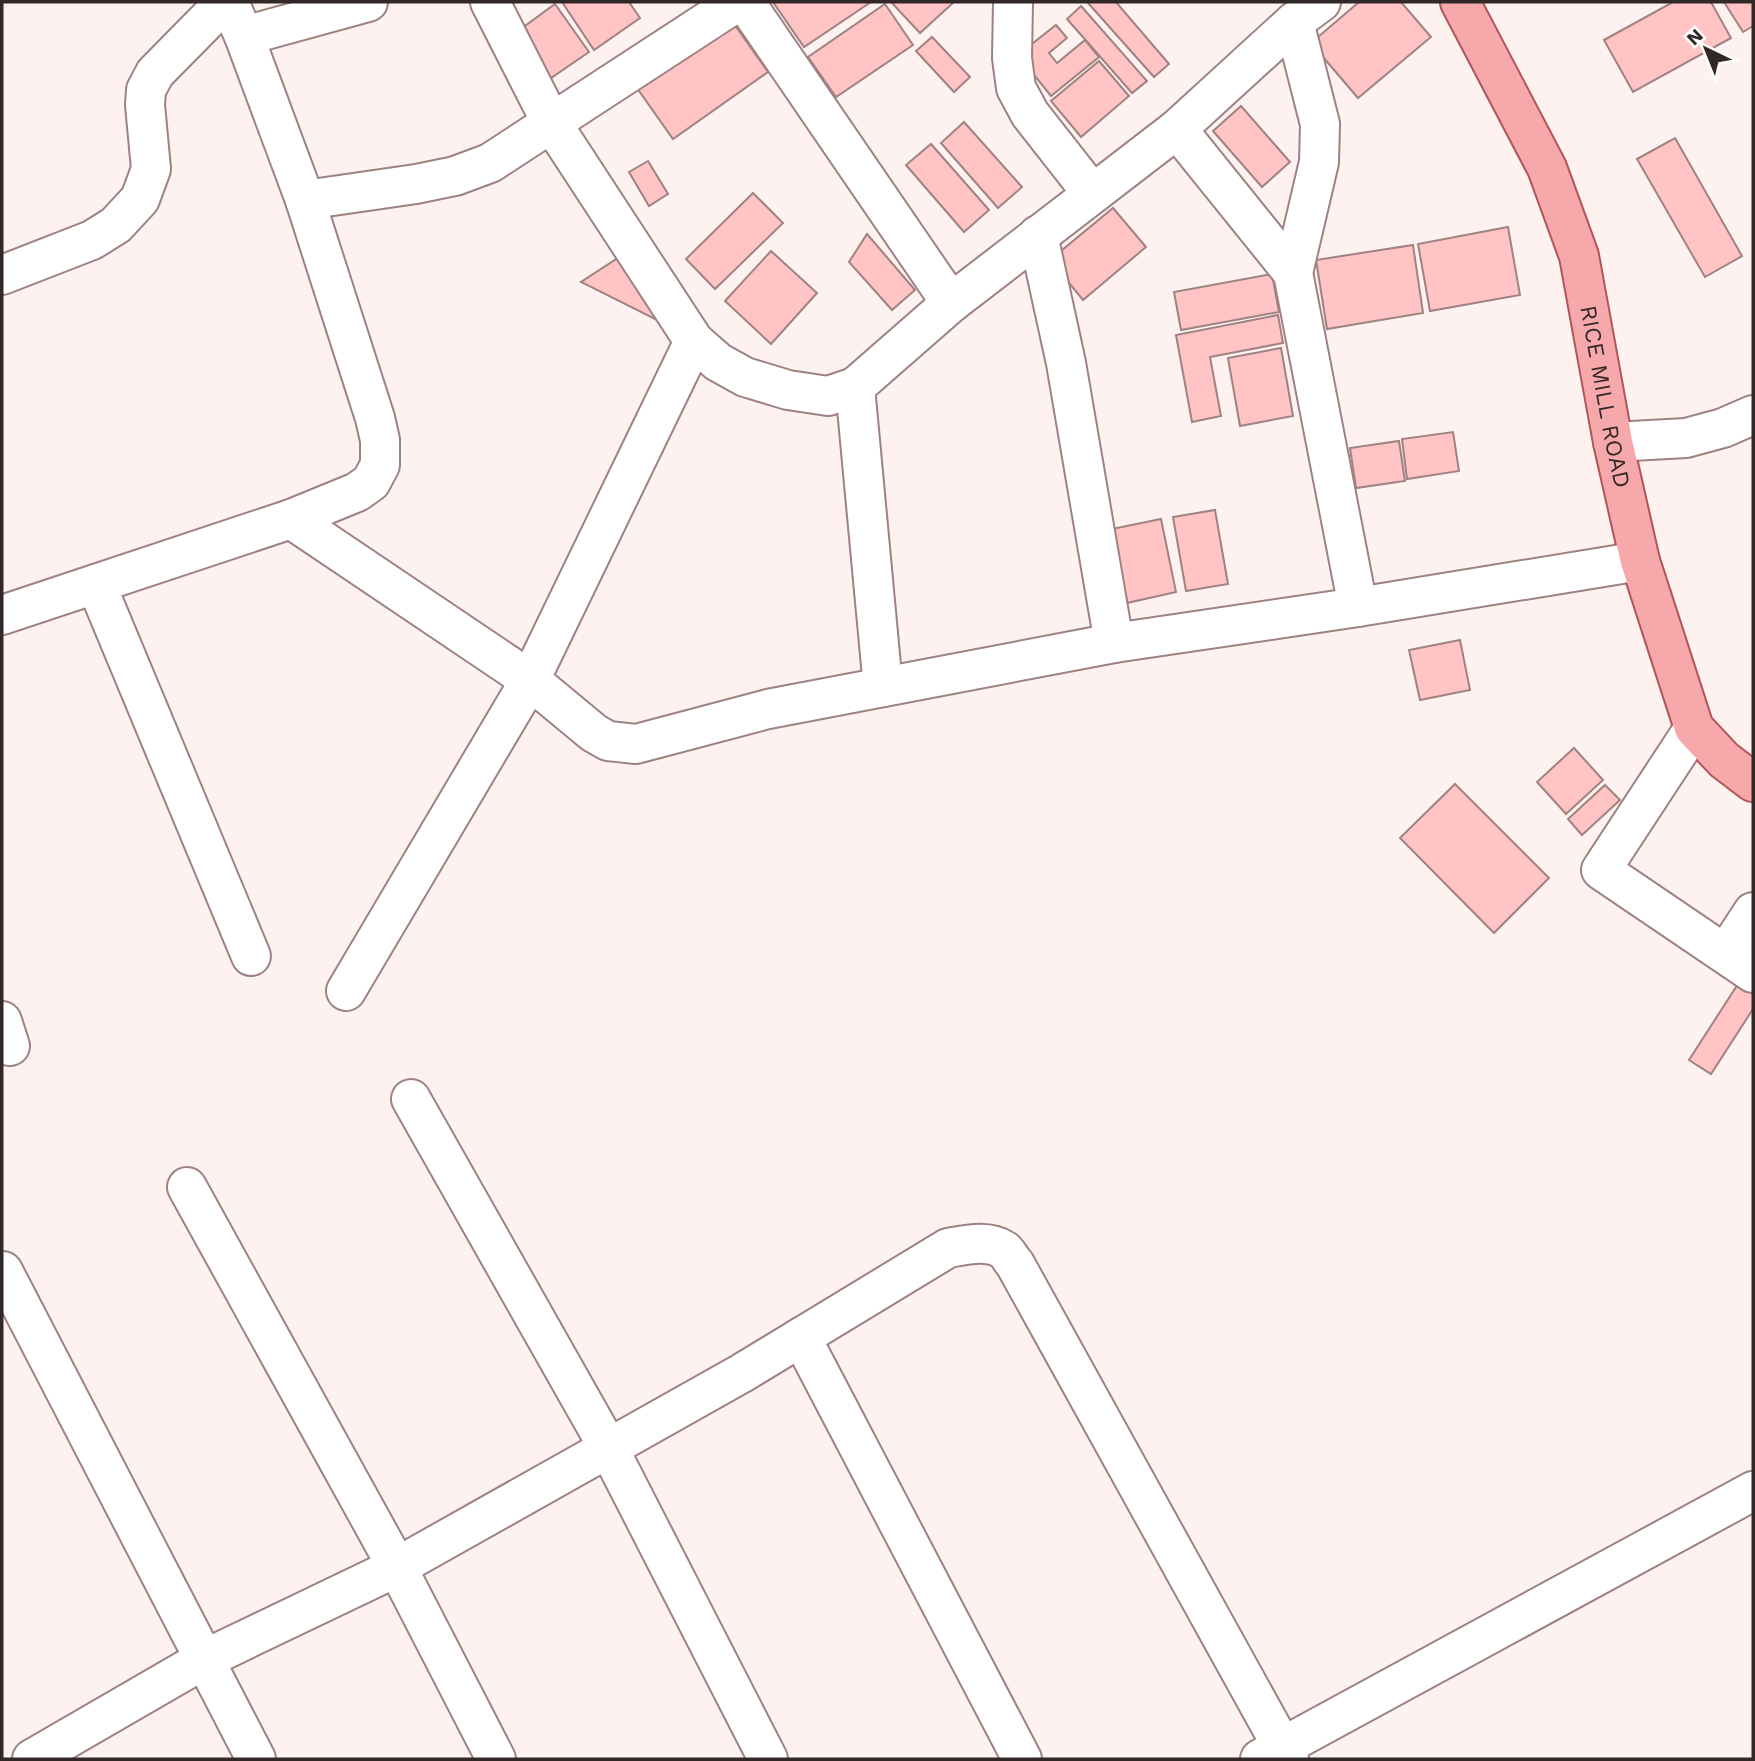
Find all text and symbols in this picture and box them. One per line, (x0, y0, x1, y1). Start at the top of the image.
north arrow (1671, 14, 1741, 84)
text: N (1682, 24, 1708, 50)
street label: RICE MILL ROAD (1575, 303, 1636, 490)

